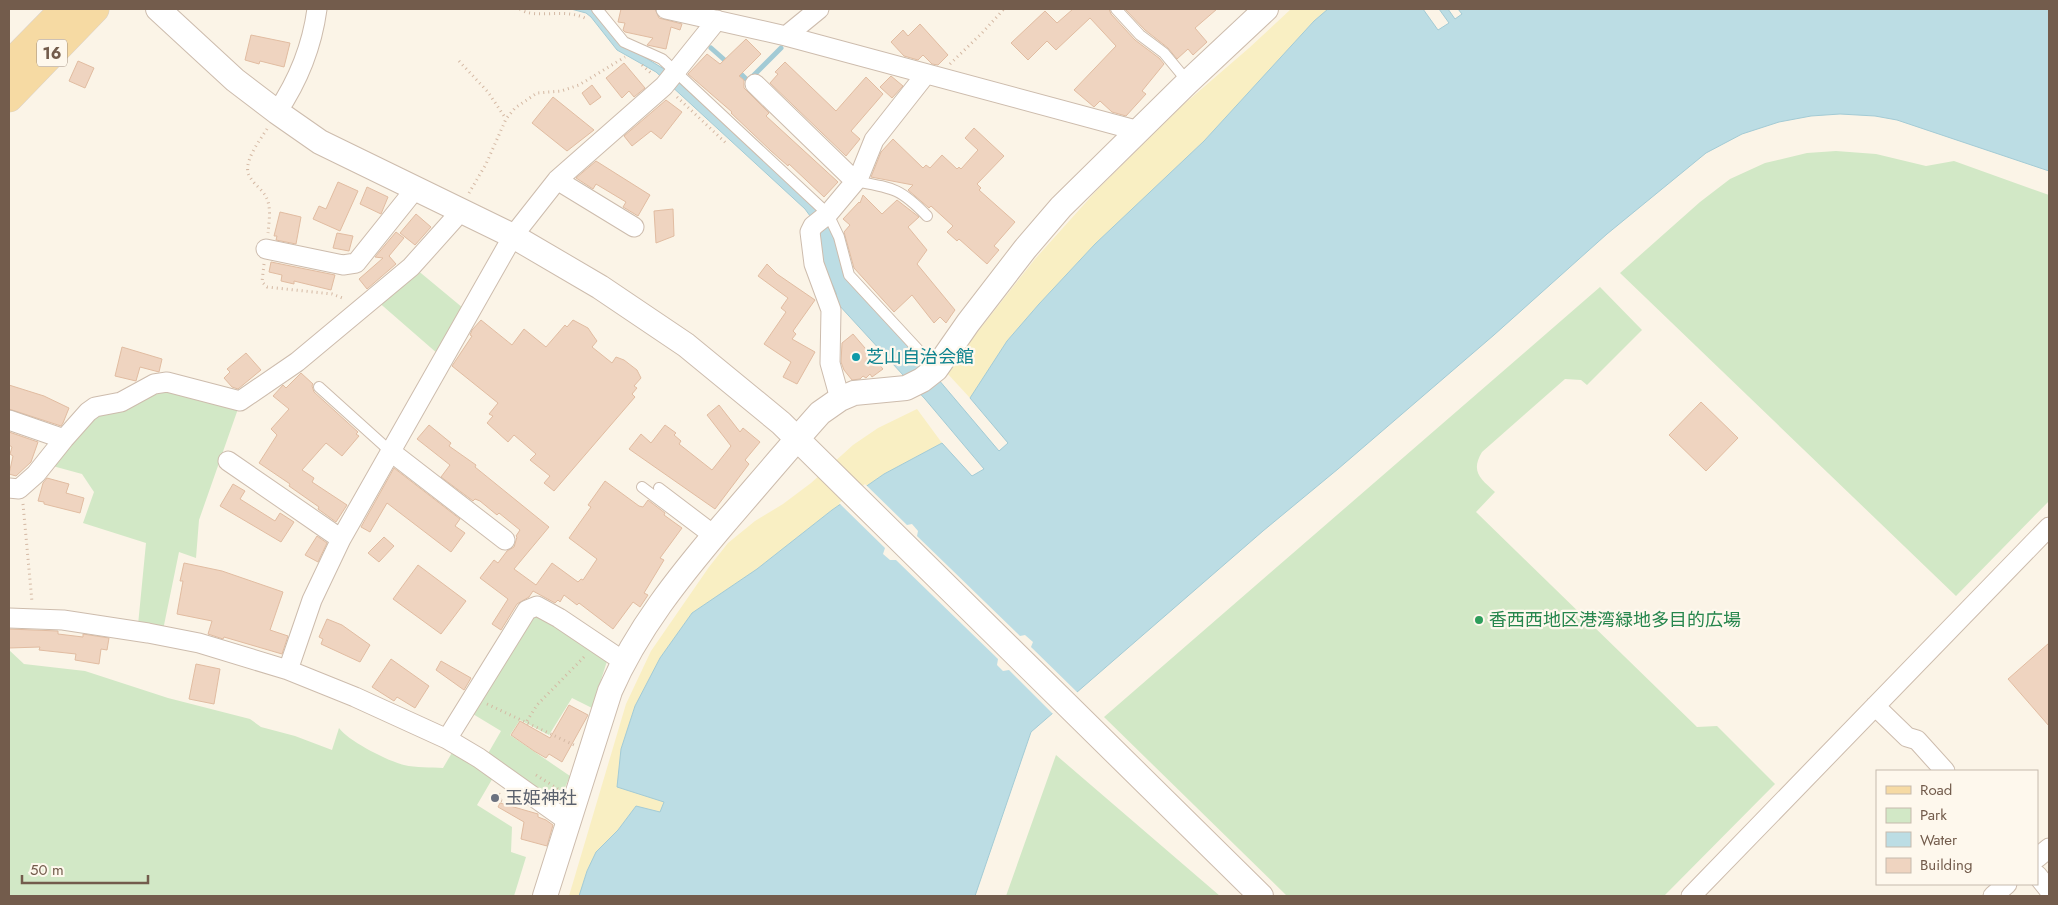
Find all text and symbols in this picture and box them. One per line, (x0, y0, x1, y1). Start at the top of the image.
road number: 16 (37, 40, 67, 66)
place label: 芝山自治会館 (866, 344, 974, 370)
marker: 芝山自治会館 (850, 351, 862, 363)
place label: 香西西地区港湾緑地多目的広場 (1489, 607, 1741, 633)
marker: 香西西地区港湾緑地多目的広場 (1473, 614, 1485, 626)
legend (1876, 770, 2038, 885)
text: Road (1920, 779, 1952, 801)
place label: 玉姫神社 (505, 785, 577, 811)
marker: 玉姫神社 (489, 792, 501, 804)
text: Park (1920, 804, 1947, 826)
text: Water (1920, 829, 1958, 851)
scale bar (22, 852, 149, 884)
text: Building (1920, 854, 1972, 876)
text: 50 m (30, 859, 64, 881)

